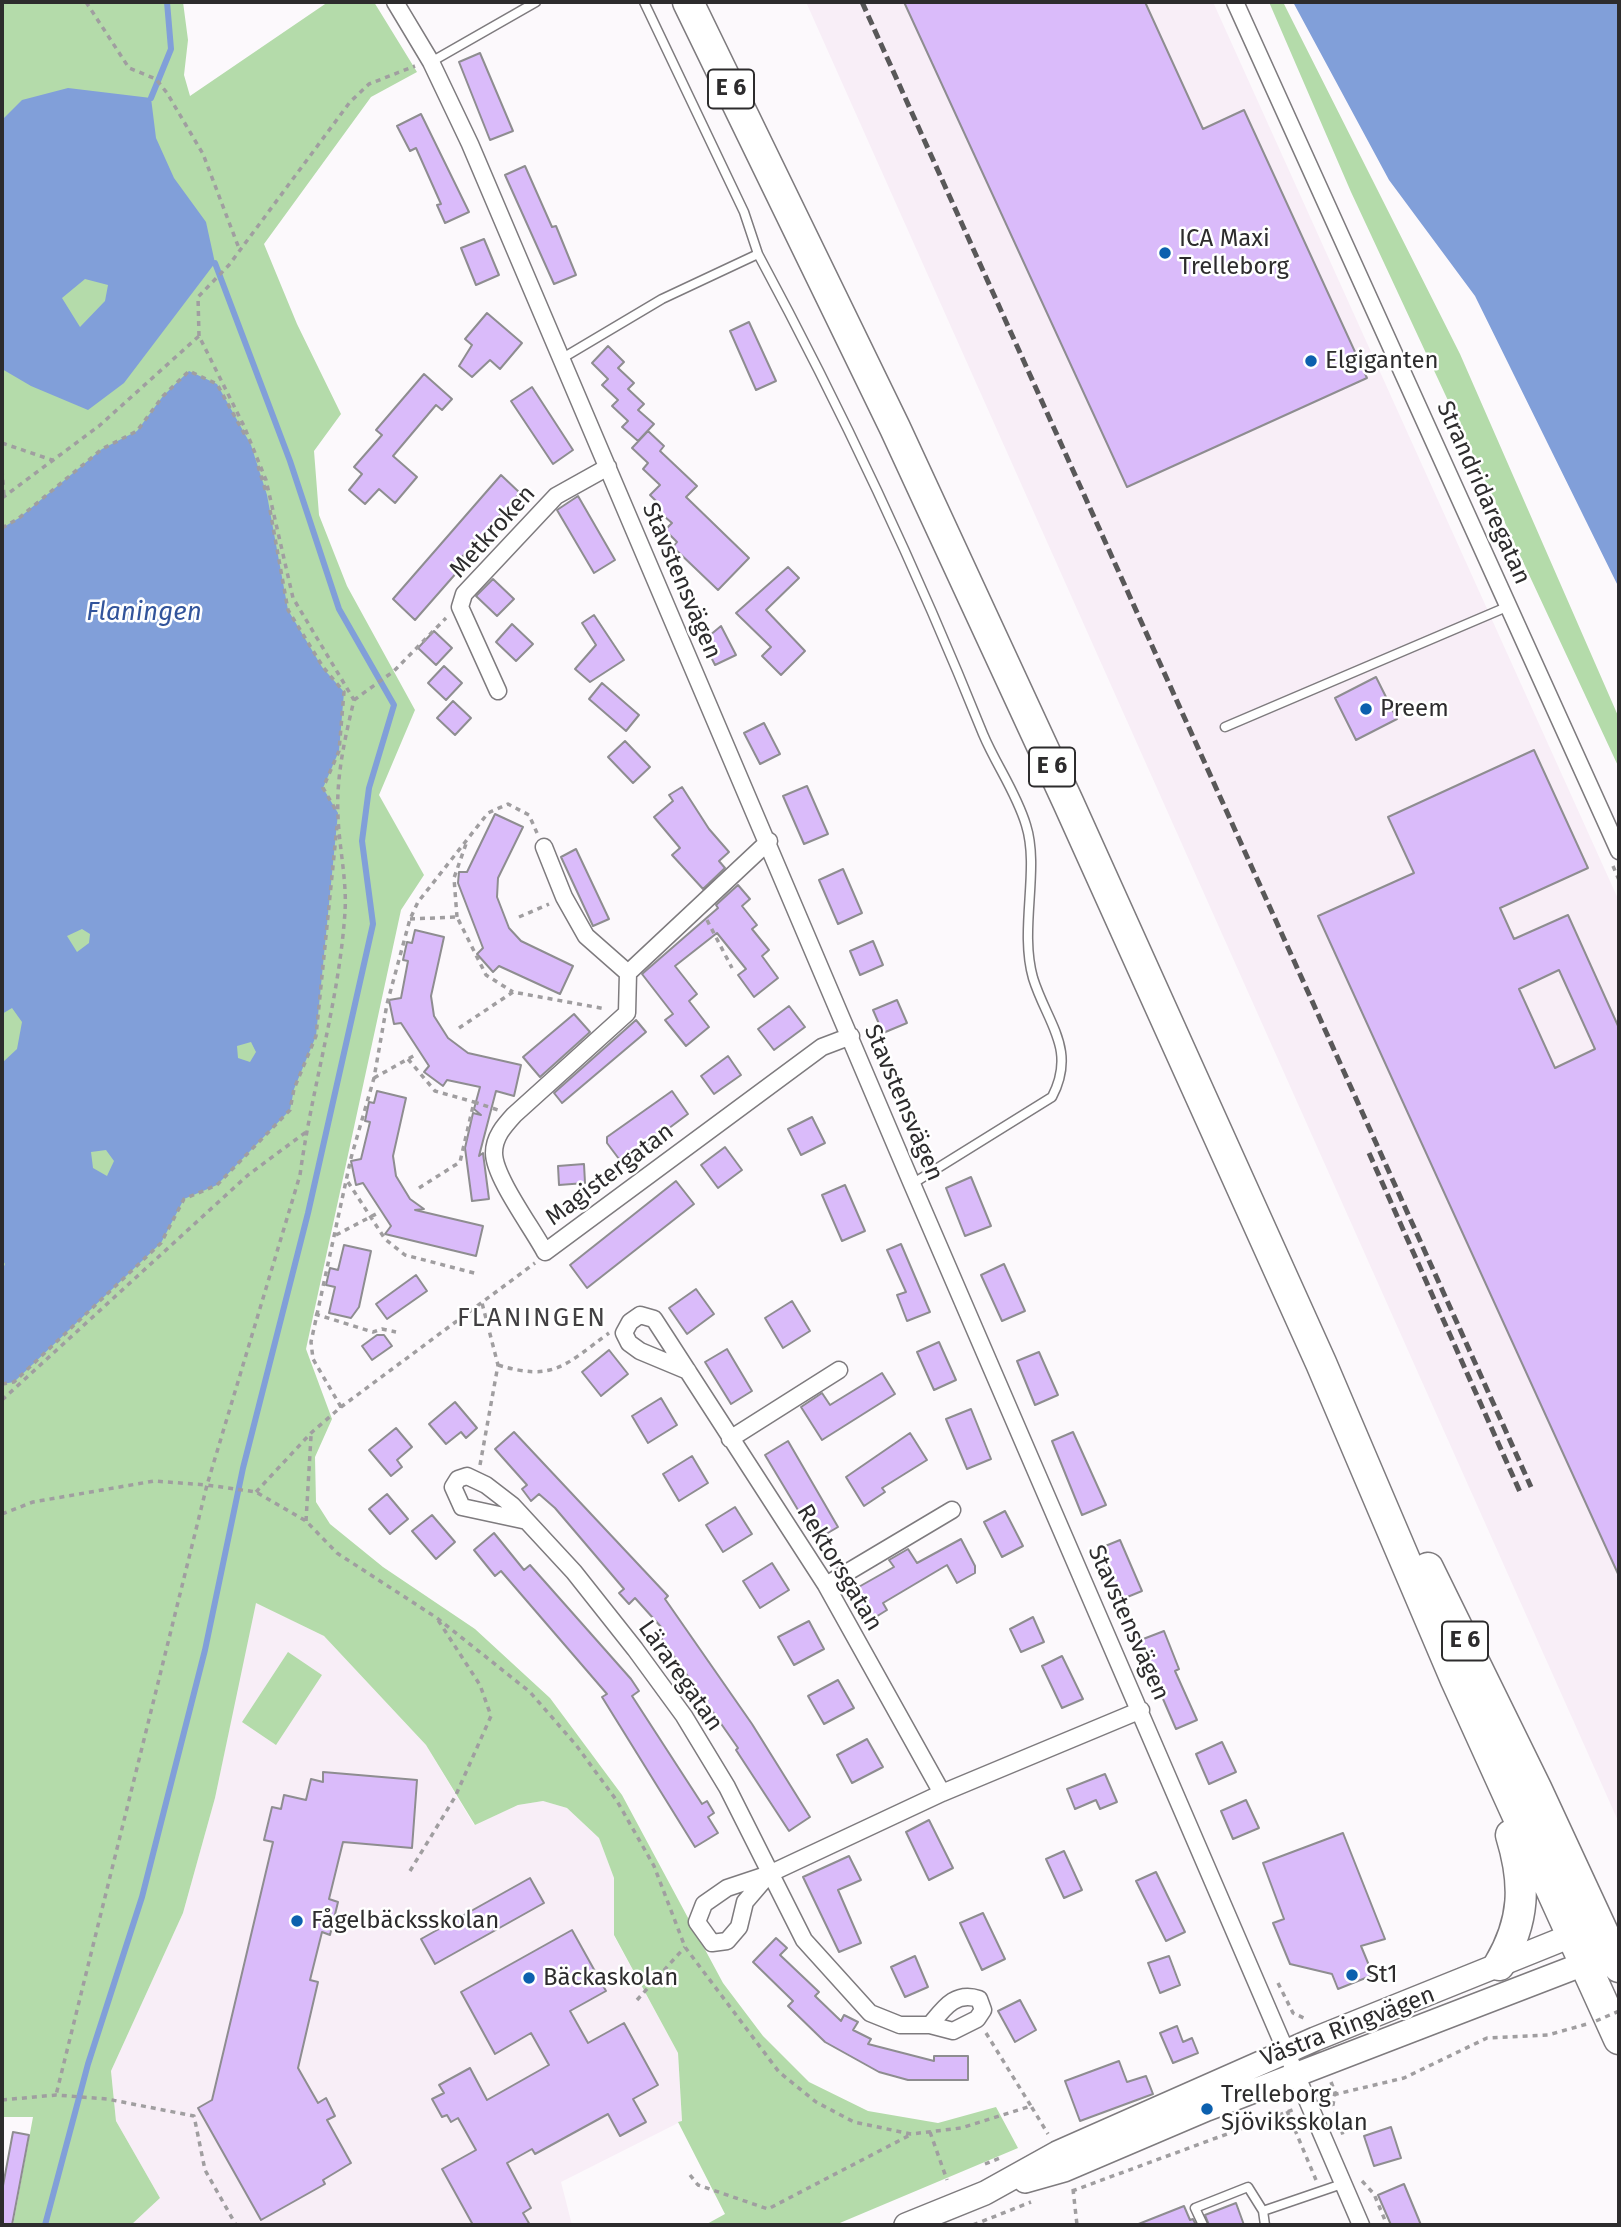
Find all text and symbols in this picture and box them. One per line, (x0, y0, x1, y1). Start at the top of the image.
road number: E 6 (708, 69, 754, 108)
place label: ICA Maxi Trelleborg (1179, 225, 1289, 281)
marker: ICA Maxi Trelleborg (1157, 245, 1173, 261)
place label: Elgiganten (1325, 347, 1439, 375)
marker: Elgiganten (1303, 353, 1319, 369)
street label: Strandridaregatan (1430, 397, 1536, 589)
street label: Metkroken (444, 480, 542, 584)
street label: Stavstensvägen (635, 499, 727, 663)
water label: Flaningen (86, 597, 202, 629)
place label: Preem (1380, 695, 1449, 723)
marker: Preem (1358, 701, 1374, 717)
road number: E 6 (1029, 748, 1075, 786)
street label: Stavstensvägen (857, 1021, 949, 1185)
street label: Magistergatan (540, 1117, 680, 1233)
district label: FLANINGEN (458, 1303, 606, 1335)
street label: Rektorsgatan (790, 1499, 888, 1637)
street label: Stavstensvägen (1081, 1541, 1175, 1705)
street label: Läraregatan (631, 1615, 729, 1737)
road number: E 6 (1442, 1622, 1488, 1660)
place label: Fågelbäcksskolan (311, 1907, 499, 1935)
marker: Fågelbäcksskolan (289, 1913, 305, 1929)
place label: St1 (1366, 1961, 1398, 1989)
place label: Bäckaskolan (543, 1964, 678, 1992)
marker: St1 (1344, 1967, 1360, 1983)
marker: Bäckaskolan (521, 1970, 537, 1986)
street label: Västra Ringvägen (1257, 1981, 1439, 2073)
place label: Trelleborg Sjöviksskolan (1221, 2081, 1368, 2137)
marker: Trelleborg Sjöviksskolan (1199, 2101, 1215, 2117)

